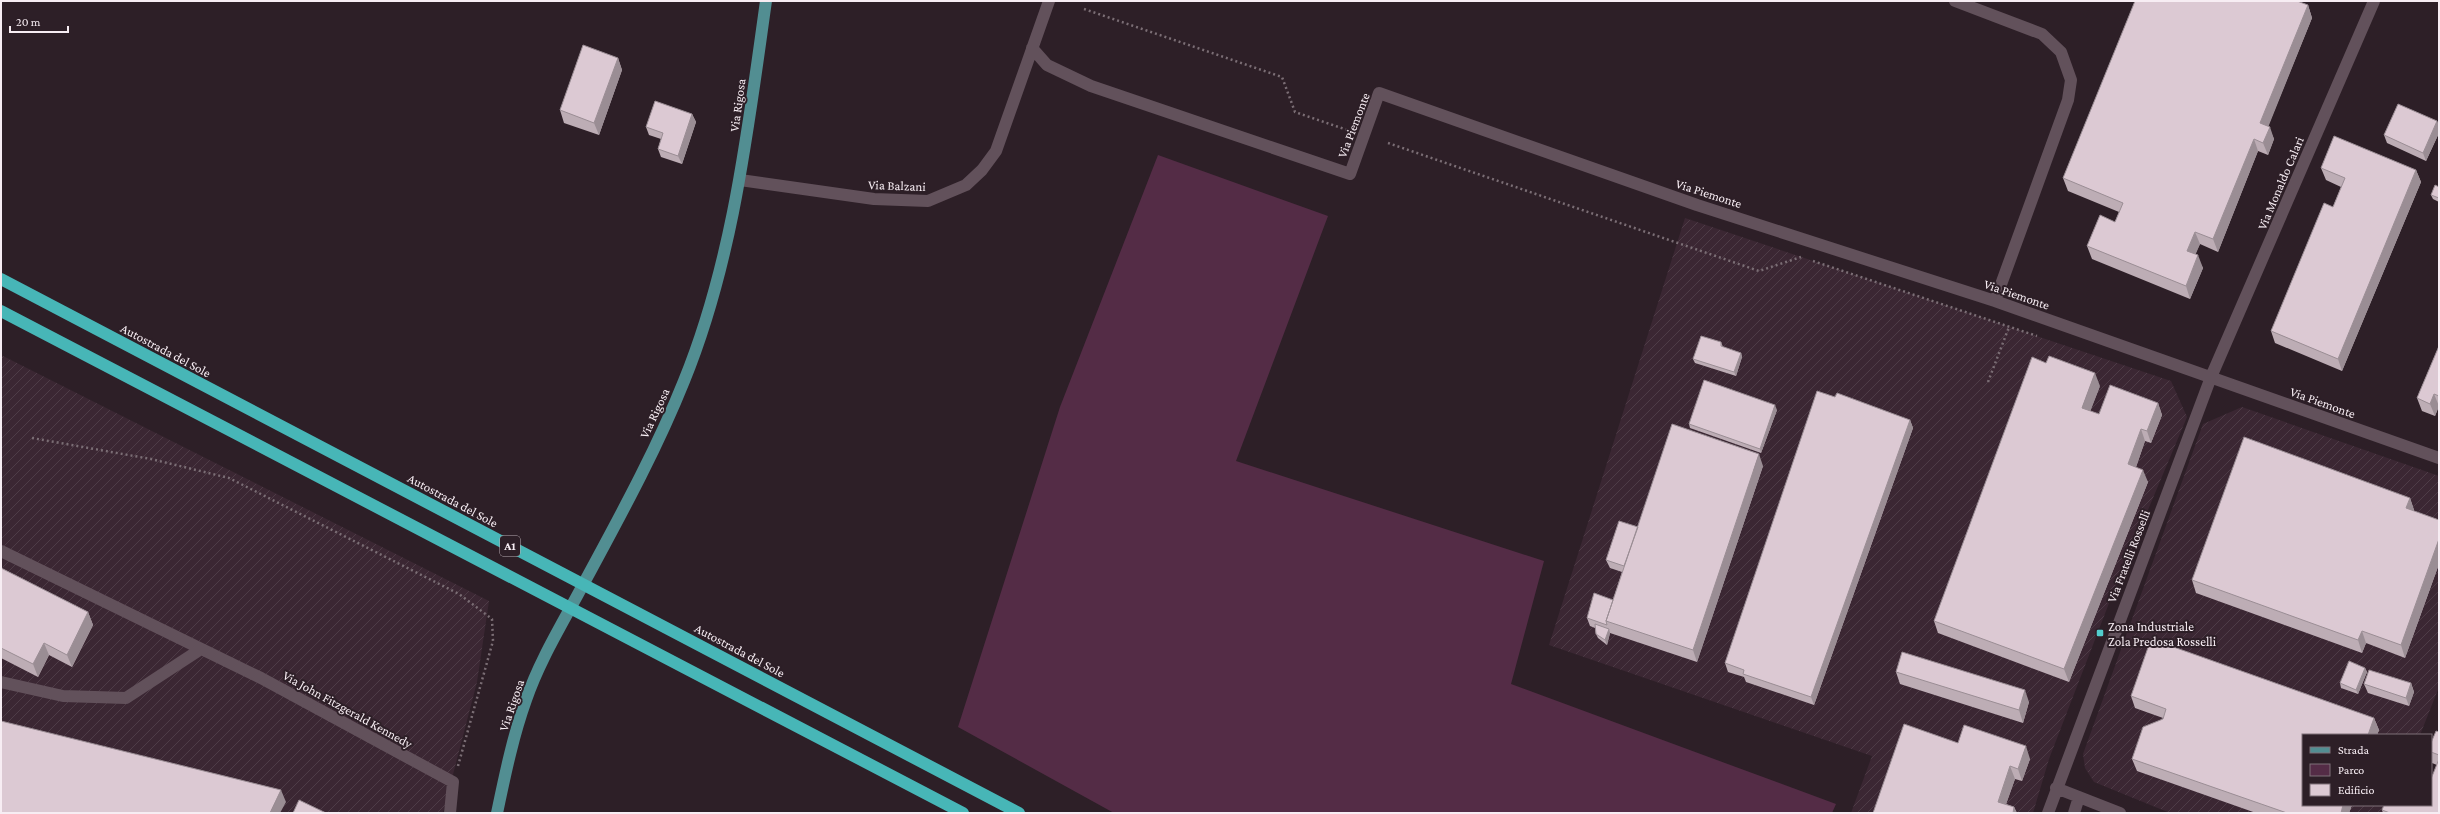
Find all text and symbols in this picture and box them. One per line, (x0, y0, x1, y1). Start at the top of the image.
scale bar (10, 8, 68, 34)
text: 20 m (16, 15, 41, 29)
street label: Via Rigosa (726, 78, 749, 133)
street label: Via Piemonte (1334, 90, 1373, 160)
street label: Via Monaldo Calari (2254, 134, 2307, 232)
street label: Via Piemonte (1674, 176, 1744, 211)
street label: Via Balzani (868, 177, 927, 194)
street label: Via Piemonte (1982, 276, 2052, 313)
street label: Autostrada del Sole (118, 320, 214, 381)
street label: Via Piemonte (2288, 384, 2358, 421)
street label: Via Rigosa (636, 386, 673, 441)
street label: Autostrada del Sole (405, 470, 501, 531)
street label: Via Fratelli Rosselli (2104, 507, 2153, 605)
road number: A1 (500, 536, 520, 556)
place label: Zona Industriale Zola Predosa Rosselli (2108, 619, 2217, 649)
street label: Autostrada del Sole (692, 620, 788, 681)
marker: Zona Industriale Zola Predosa Rosselli (2095, 628, 2105, 638)
street label: Via John Fitzgerald Kennedy (280, 668, 416, 752)
street label: Via Rigosa (496, 677, 527, 733)
legend (2302, 734, 2432, 806)
text: Strada (2338, 743, 2369, 757)
text: Parco (2338, 763, 2364, 777)
text: Edificio (2338, 783, 2375, 797)

